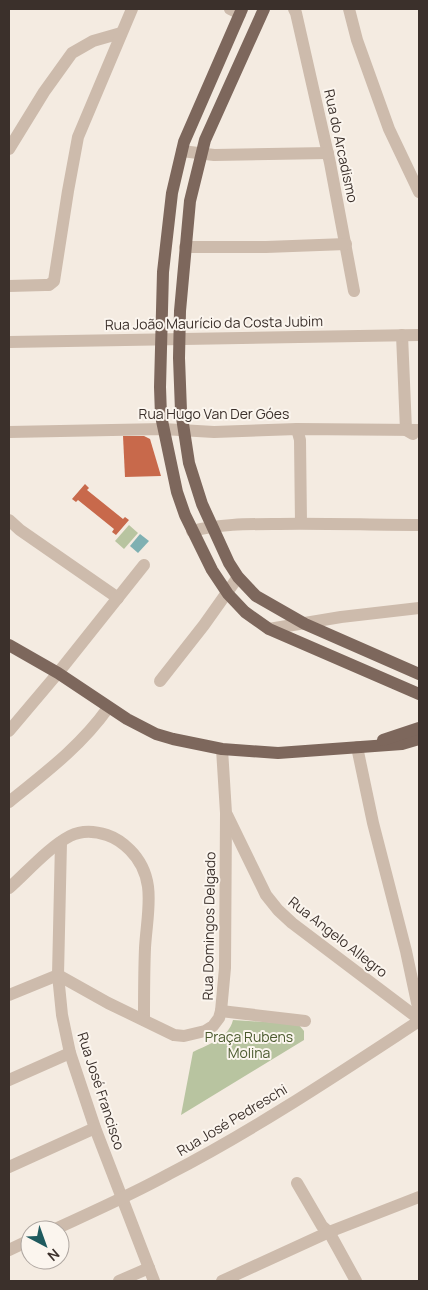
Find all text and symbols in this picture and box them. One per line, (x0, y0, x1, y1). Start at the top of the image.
street label: Rua do Arcadismo (320, 87, 363, 204)
street label: Rua João Maurício da Costa Jubim (105, 311, 323, 334)
street label: Rua Hugo Van Der Góes (139, 404, 289, 423)
street label: Rua Domingos Delgado (198, 851, 219, 1001)
street label: Rua Angelo Allegro (285, 892, 392, 981)
park label: Praça Rubens Molina (205, 1027, 293, 1062)
street label: Rua José Francisco (73, 1030, 129, 1152)
street label: Rua José Pedreschi (173, 1079, 290, 1160)
north arrow (20, 1220, 70, 1270)
text: N (44, 1245, 64, 1266)

